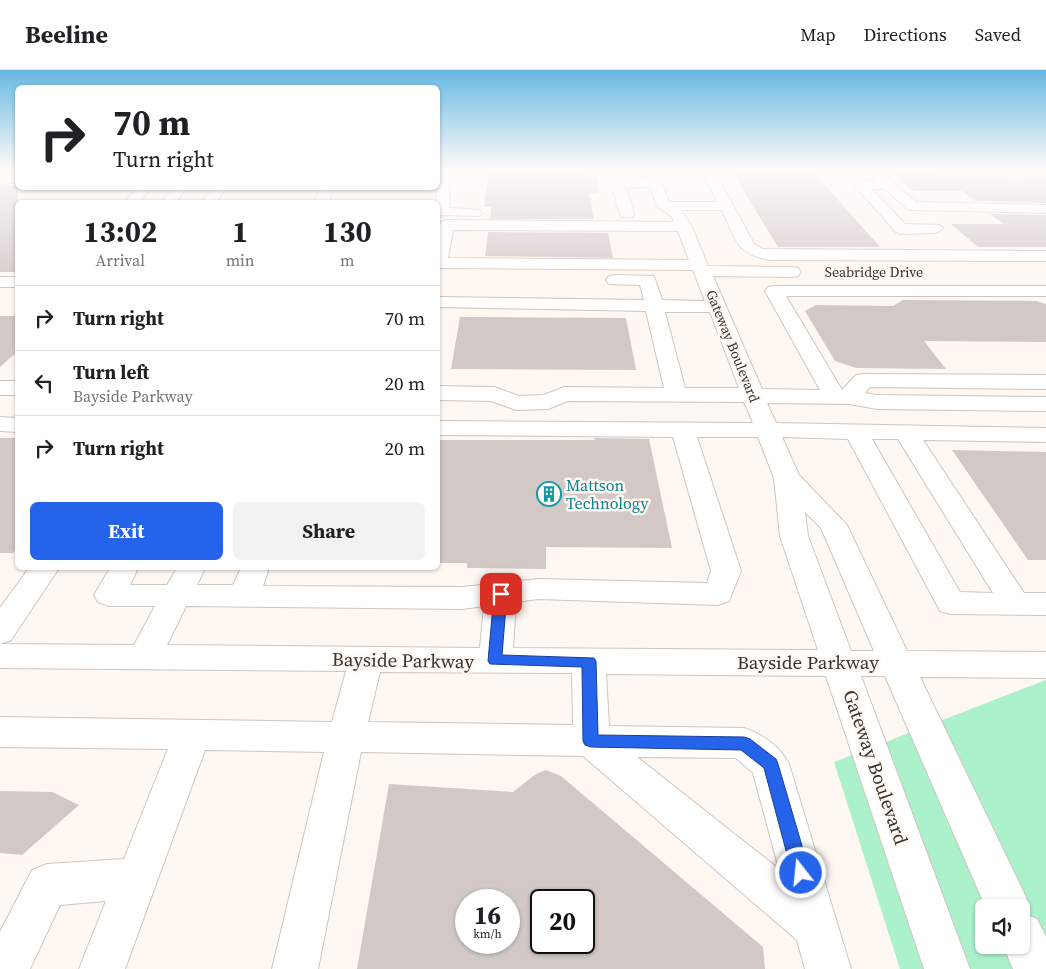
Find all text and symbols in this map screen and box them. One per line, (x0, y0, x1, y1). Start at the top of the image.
text: Beeline (25, 18, 108, 51)
text: Map (800, 22, 836, 47)
text: Directions (864, 22, 947, 47)
text: Saved (975, 22, 1021, 47)
text: 70 m (113, 99, 190, 147)
icon: right (30, 105, 95, 170)
text: Turn right (113, 144, 214, 174)
text: 13:02 (83, 211, 157, 252)
text: 1 (232, 211, 248, 252)
text: 130 (323, 211, 372, 252)
text: Arrival (96, 249, 145, 271)
text: min (226, 249, 255, 271)
text: m (340, 249, 354, 271)
street label: Seabridge Drive (825, 262, 923, 282)
street label: Gateway Boulevard (701, 287, 765, 405)
icon: right (30, 304, 58, 332)
text: Turn right (73, 305, 164, 331)
text: 70 m (384, 305, 425, 331)
text: Turn left (73, 359, 149, 385)
icon: left (30, 369, 58, 397)
text: 20 m (384, 370, 425, 396)
text: Bayside Parkway (73, 385, 193, 407)
icon: right (30, 434, 58, 462)
text: Turn right (73, 435, 164, 461)
text: 20 m (384, 435, 425, 461)
place label: Mattson Technology (566, 474, 649, 514)
building icon: Mattson Technology (536, 481, 562, 507)
button: Exit (30, 502, 223, 560)
button: Share (233, 502, 425, 560)
pin (480, 573, 522, 615)
icon: arrive (487, 580, 515, 608)
street label: Bayside Parkway (332, 646, 475, 674)
street label: Bayside Parkway (737, 649, 879, 675)
street label: Gateway Boulevard (837, 686, 915, 848)
position arrow (774, 846, 826, 898)
speed limit sign: 20 (530, 889, 595, 954)
text: 16 (474, 898, 501, 932)
map controls (975, 899, 1030, 954)
button: sound (975, 899, 1030, 954)
text: km/h (473, 926, 502, 942)

